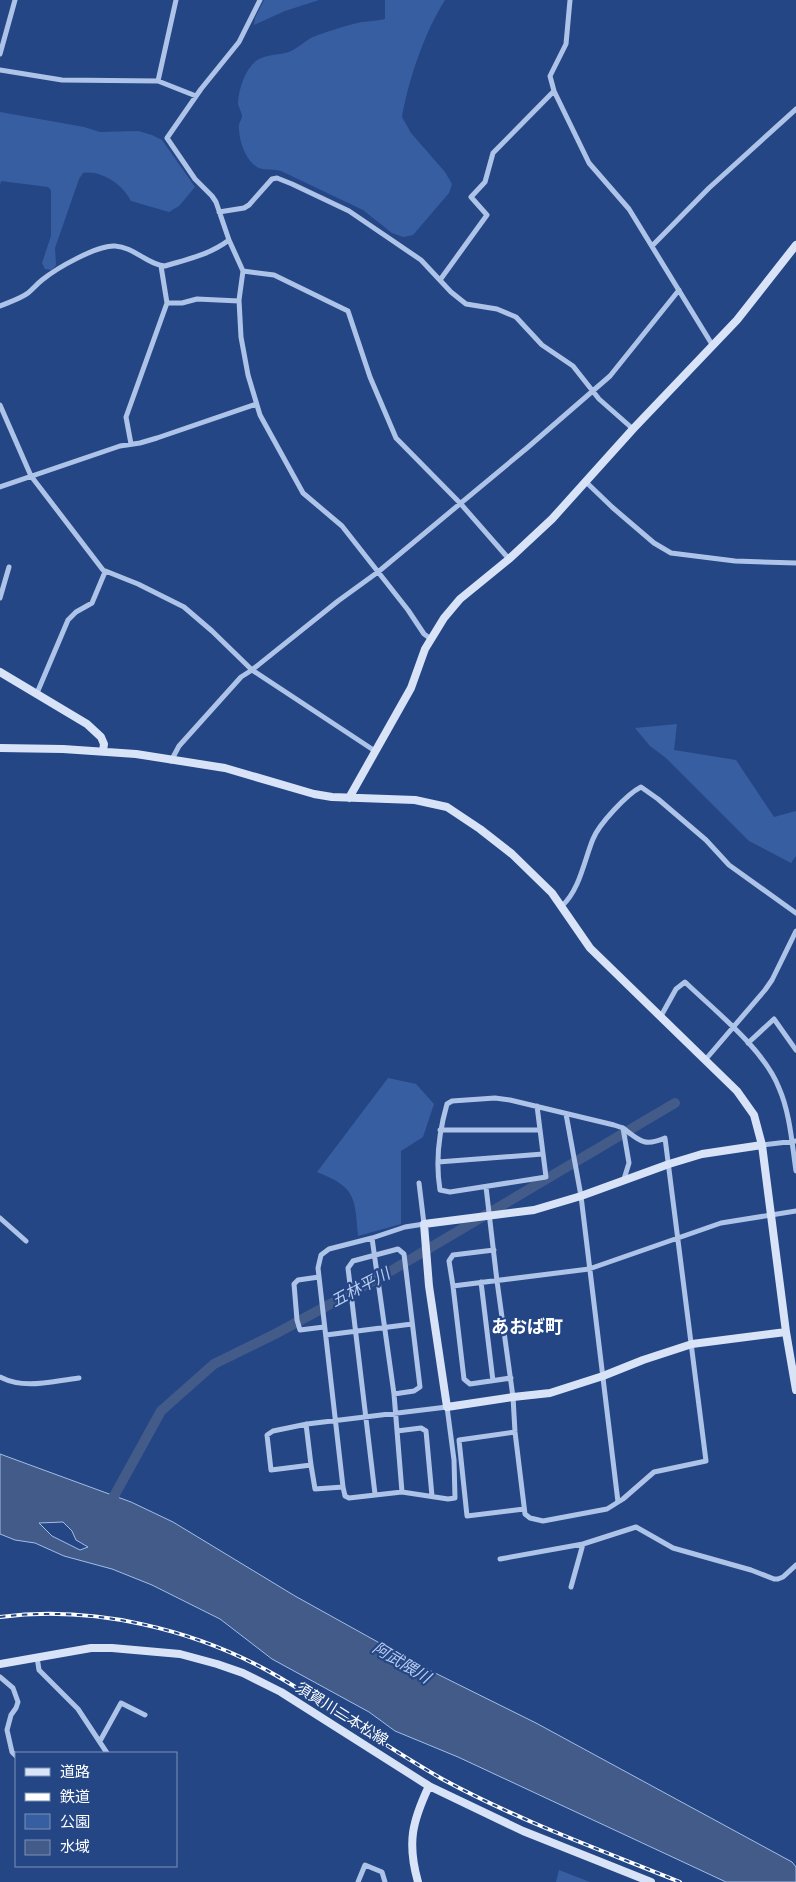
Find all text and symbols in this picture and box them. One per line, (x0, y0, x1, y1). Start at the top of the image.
water label: 五林平川 (328, 1264, 396, 1313)
district label: あおば町 (491, 1317, 563, 1340)
water label: 阿武隈川 (368, 1639, 435, 1690)
street label: 須賀川二本松線 (292, 1679, 391, 1751)
legend (15, 1752, 178, 1867)
text: 道路 (60, 1764, 90, 1783)
text: 鉄道 (60, 1789, 90, 1808)
text: 公園 (60, 1814, 90, 1833)
text: 水域 (60, 1839, 90, 1858)

